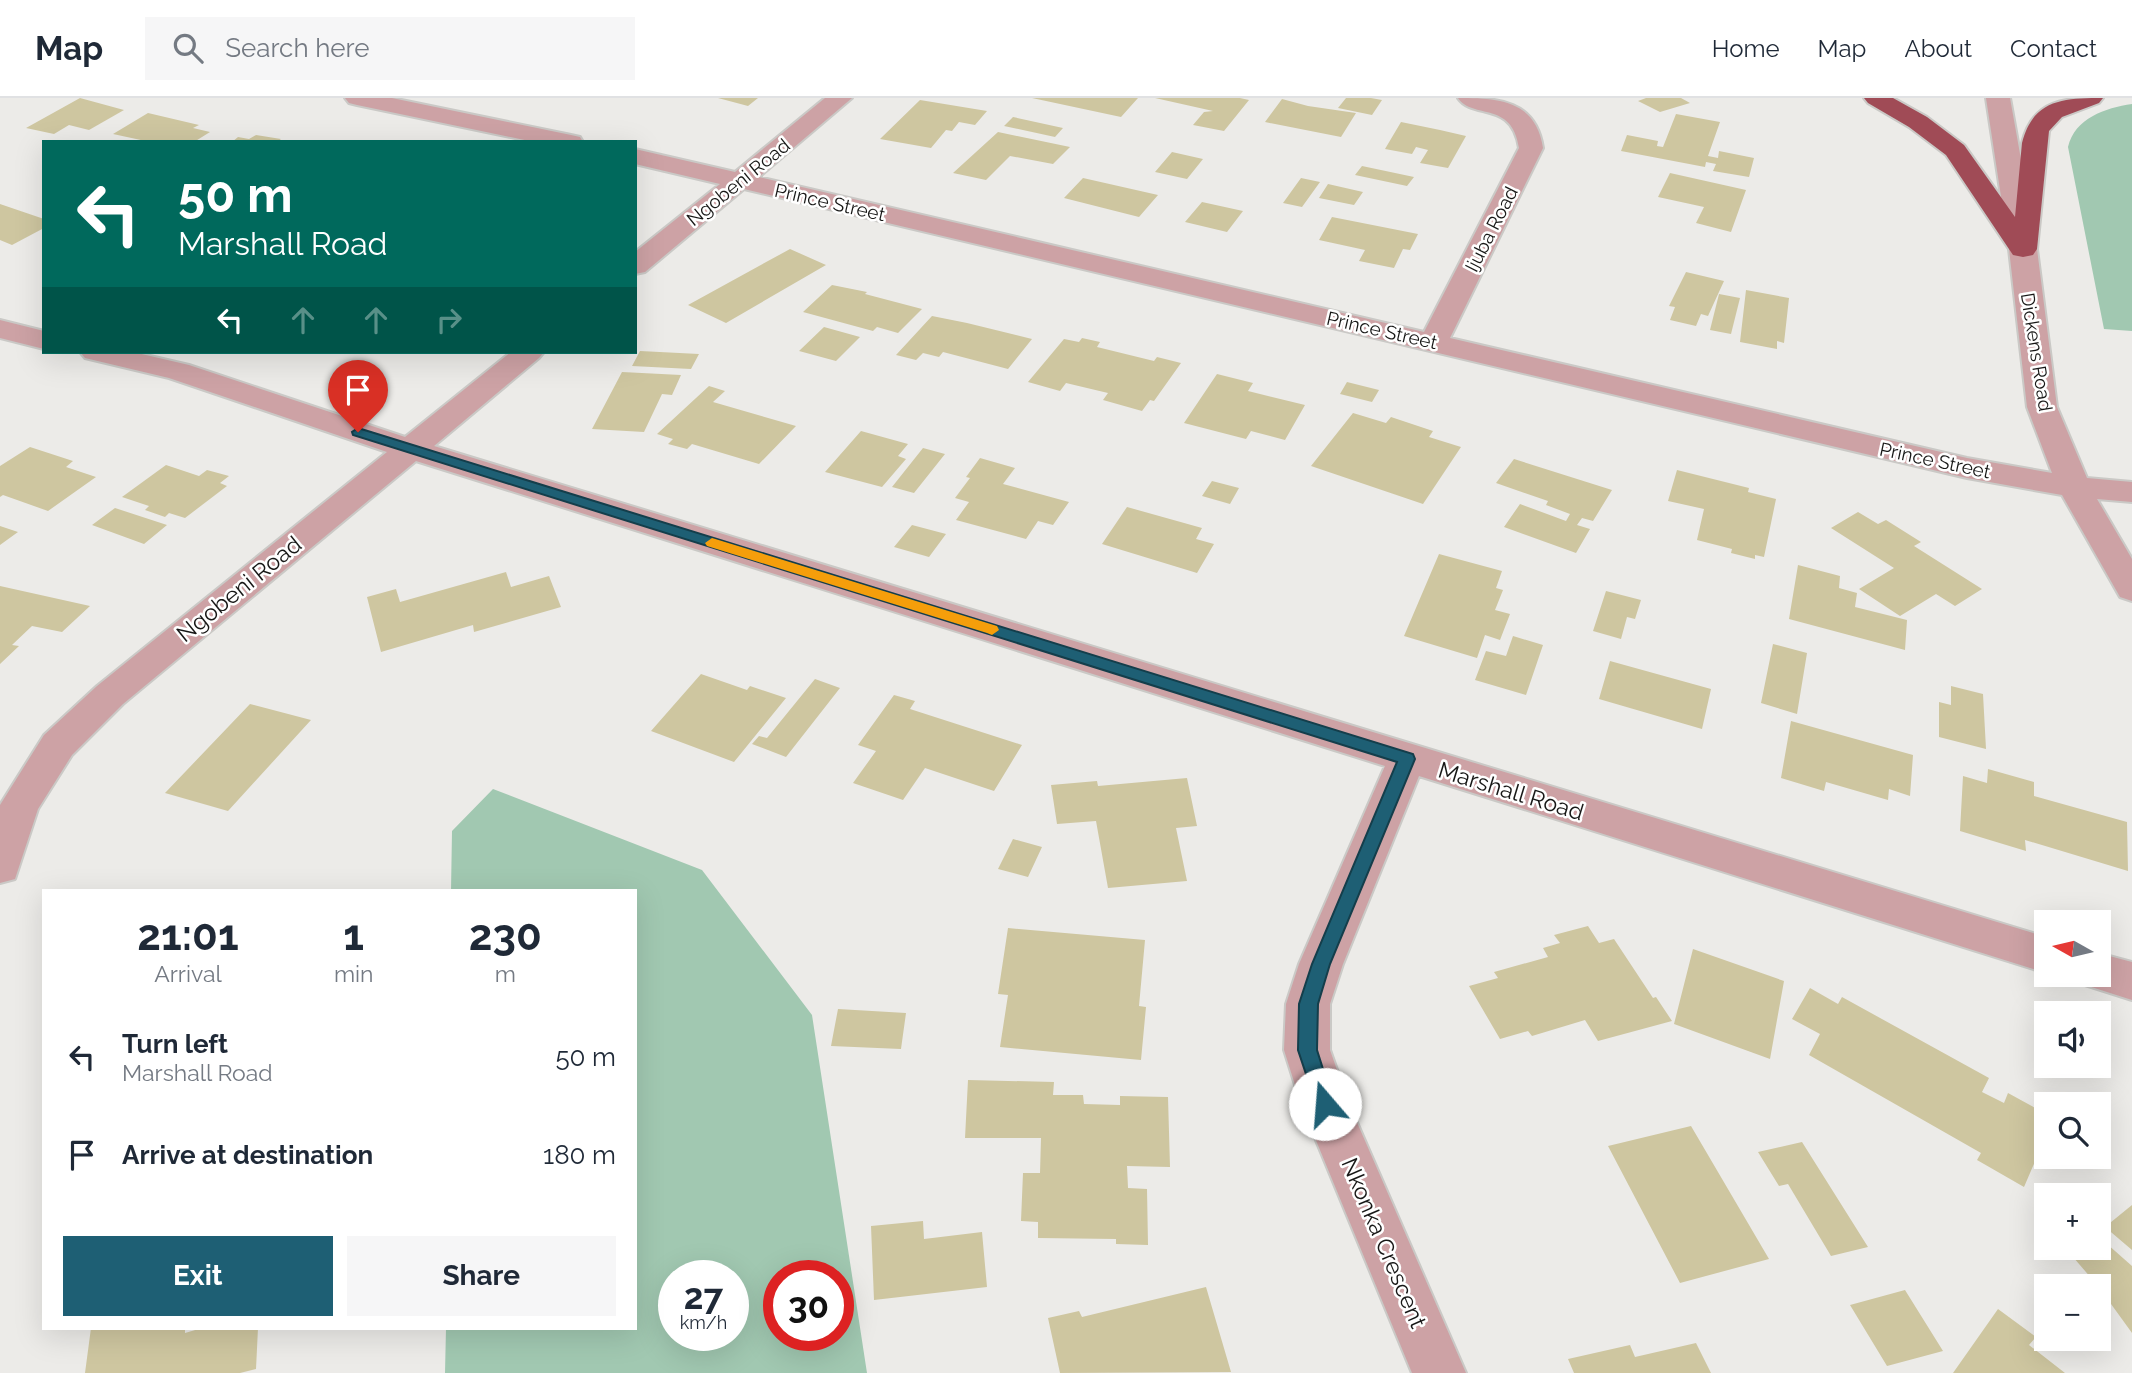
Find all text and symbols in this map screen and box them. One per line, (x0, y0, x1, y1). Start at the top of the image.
search box (145, 17, 635, 80)
text: Map (35, 29, 103, 68)
icon: search (169, 29, 207, 67)
text: Search here (225, 33, 370, 63)
text: Home (1712, 34, 1780, 63)
text: Map (1818, 34, 1866, 63)
text: About (1904, 34, 1972, 63)
text: Contact (2010, 34, 2097, 63)
street label: Ngobeni Road (682, 134, 794, 230)
text: 50 m (178, 166, 293, 223)
icon: left (63, 168, 154, 259)
street label: Prince Street (773, 179, 888, 226)
street label: Ijuba Road (1460, 183, 1522, 275)
text: Marshall Road (178, 225, 387, 262)
street label: Dickens Road (2017, 291, 2057, 413)
icon: left (211, 301, 249, 339)
icon: ahead (284, 301, 322, 339)
icon: ahead (357, 301, 395, 339)
icon: right (430, 301, 468, 339)
street label: Prince Street (1325, 307, 1440, 354)
pin (328, 360, 388, 432)
icon: arrive (339, 371, 377, 409)
street label: Prince Street (1878, 438, 1993, 483)
street label: Ngobeni Road (171, 530, 306, 647)
street label: Marshall Road (1435, 756, 1587, 825)
north arrow (2034, 910, 2110, 987)
map controls (2034, 910, 2111, 1351)
text: 21:01 (137, 911, 239, 960)
text: 1 (343, 911, 364, 960)
text: 230 (469, 911, 542, 960)
text: Arrival (154, 960, 222, 987)
text: min (334, 960, 373, 987)
text: m (495, 960, 516, 987)
button: sound (2034, 1001, 2111, 1078)
text: Turn left (122, 1029, 228, 1059)
icon: left (63, 1038, 101, 1076)
text: 50 m (555, 1042, 616, 1072)
text: Marshall Road (122, 1059, 273, 1086)
position arrow (1288, 1067, 1362, 1141)
button: search (2034, 1092, 2111, 1169)
icon: arrive (63, 1136, 101, 1174)
text: Arrive at destination (122, 1140, 373, 1170)
text: 180 m (543, 1140, 616, 1170)
street label: Nkonka Crescent (1336, 1154, 1433, 1332)
button: + (2034, 1183, 2111, 1260)
button: Exit (63, 1236, 333, 1316)
button: Share (347, 1236, 616, 1316)
speed limit sign: 30 (763, 1260, 854, 1351)
button: − (2034, 1274, 2111, 1351)
text: 27 (684, 1276, 723, 1317)
text: km/h (680, 1312, 727, 1333)

